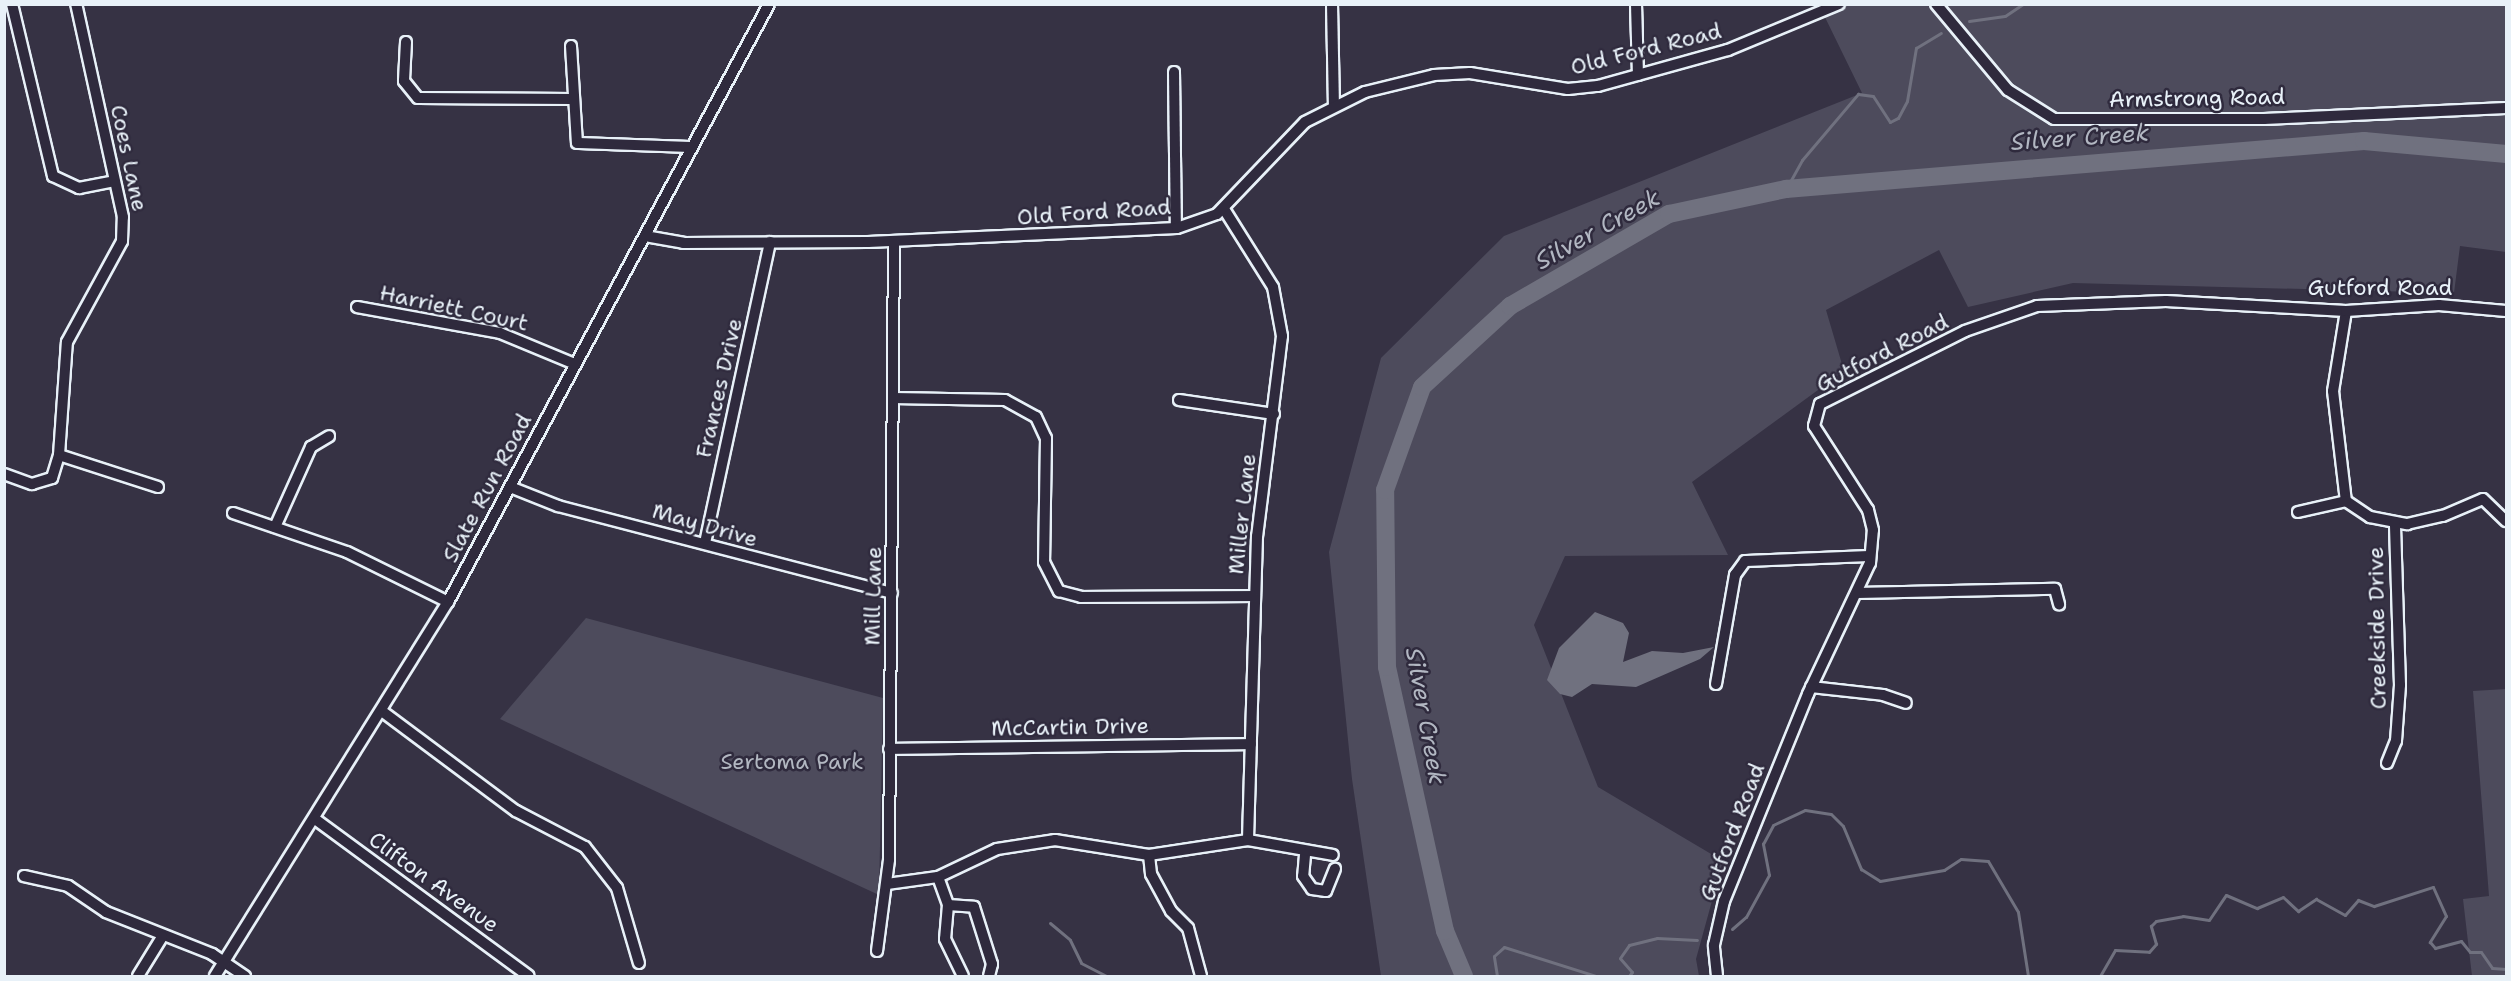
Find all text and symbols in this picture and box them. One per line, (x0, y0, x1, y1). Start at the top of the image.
street label: Old Ford Road (1568, 17, 1724, 81)
street label: Armstrong Road (2109, 83, 2285, 113)
street label: Coes Lane (105, 102, 153, 214)
water label: Silver Creek (2010, 119, 2150, 157)
water label: Silver Creek (1530, 184, 1666, 276)
street label: Old Ford Road (1016, 193, 1172, 231)
street label: Gutford Road (2307, 275, 2453, 301)
street label: Harriett Court (377, 279, 531, 337)
street label: Gutford Road (1811, 308, 1953, 398)
street label: Frances Drive (690, 316, 748, 460)
street label: Slate Run Road (437, 409, 537, 567)
street label: Miller Lane (1223, 452, 1261, 576)
street label: May Drive (649, 497, 761, 553)
street label: Mill Lane (859, 546, 887, 646)
street label: Creekside Drive (2362, 546, 2392, 710)
water label: Silver Creek (1399, 645, 1451, 787)
street label: McCartin Drive (991, 712, 1149, 742)
park label: Sertoma Park (720, 749, 864, 775)
street label: Gutford Road (1694, 760, 1770, 904)
street label: Clifton Avenue (364, 826, 504, 938)

